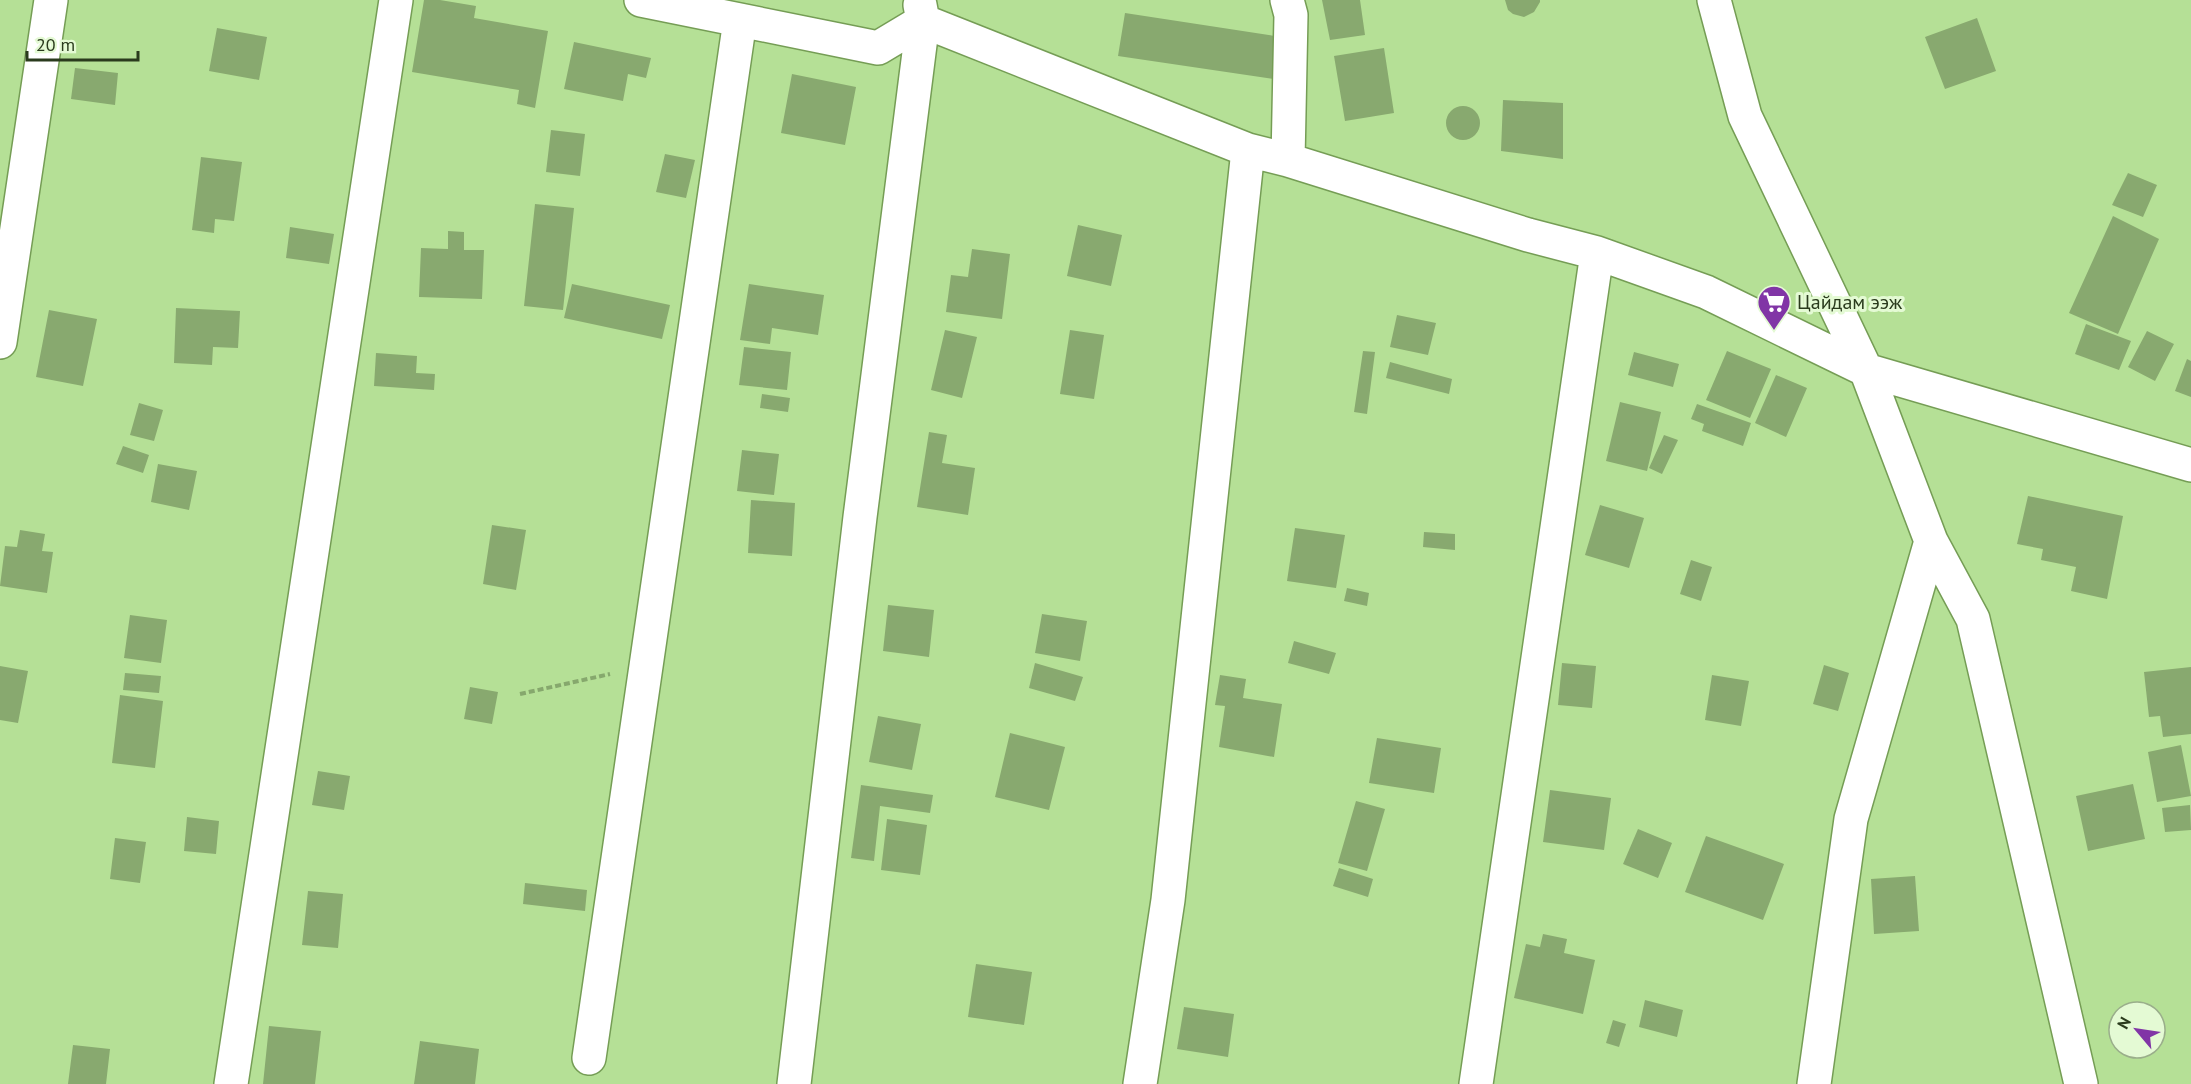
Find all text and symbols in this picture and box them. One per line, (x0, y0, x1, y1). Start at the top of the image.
scale bar (27, 24, 138, 62)
text: 20 m (36, 33, 75, 56)
supermarket icon: Цайдам ээж (1756, 284, 1792, 331)
place label: Цайдам ээж (1797, 289, 1903, 315)
north arrow (2107, 1000, 2167, 1060)
text: N (2113, 1013, 2135, 1032)

